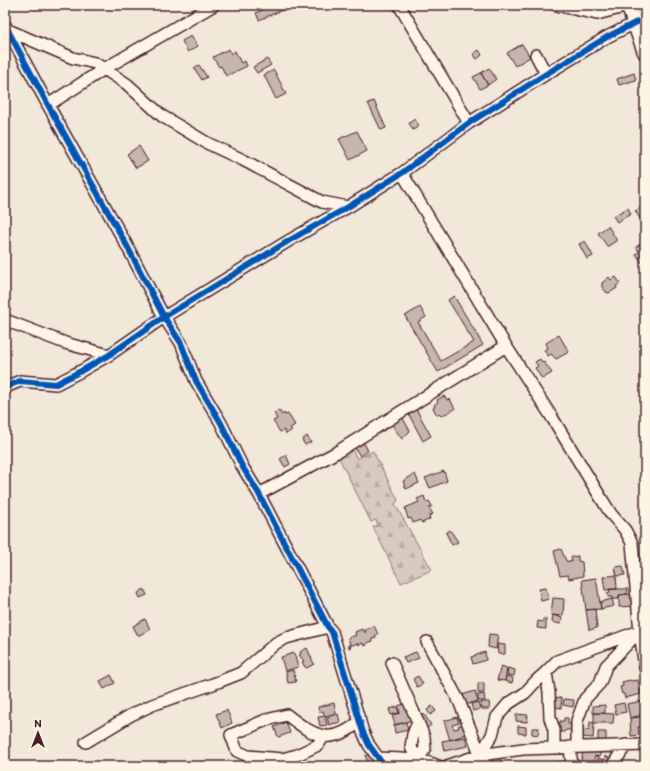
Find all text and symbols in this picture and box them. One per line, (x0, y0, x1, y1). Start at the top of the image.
north arrow (18, 713, 58, 753)
text: N (34, 717, 42, 730)

